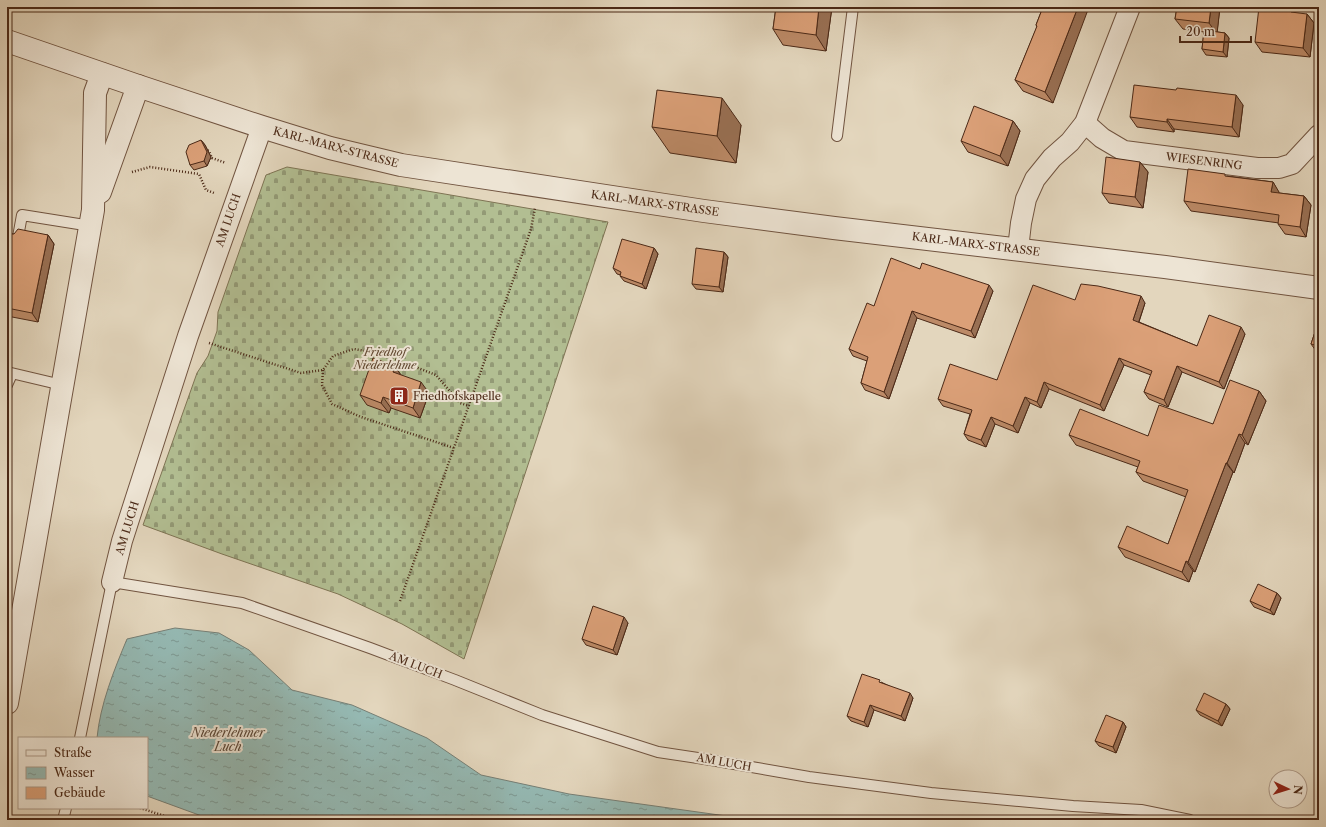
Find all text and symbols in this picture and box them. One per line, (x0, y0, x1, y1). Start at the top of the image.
scale bar (1180, 18, 1251, 44)
text: 20 m (1186, 24, 1215, 39)
street label: KARL-MARX-STRASSE (272, 124, 401, 171)
street label: WIESENRING (1164, 149, 1243, 173)
street label: KARL-MARX-STRASSE (590, 187, 720, 219)
street label: AM LUCH (212, 191, 244, 250)
street label: KARL-MARX-STRASSE (911, 229, 1041, 259)
park label: Friedhof Niederlehme (353, 345, 417, 372)
building icon: Friedhofskapelle (388, 385, 410, 407)
place label: Friedhofskapelle (413, 389, 501, 403)
street label: AM LUCH (112, 499, 142, 558)
street label: AM LUCH (387, 648, 444, 681)
water label: Niederlehmer Luch (190, 725, 266, 754)
legend (18, 737, 148, 809)
text: Straße (54, 745, 92, 760)
street label: AM LUCH (694, 750, 753, 774)
text: Wasser (53, 765, 95, 780)
north arrow (1268, 769, 1308, 809)
text: N (1291, 784, 1305, 795)
text: Gebäude (54, 785, 106, 800)

